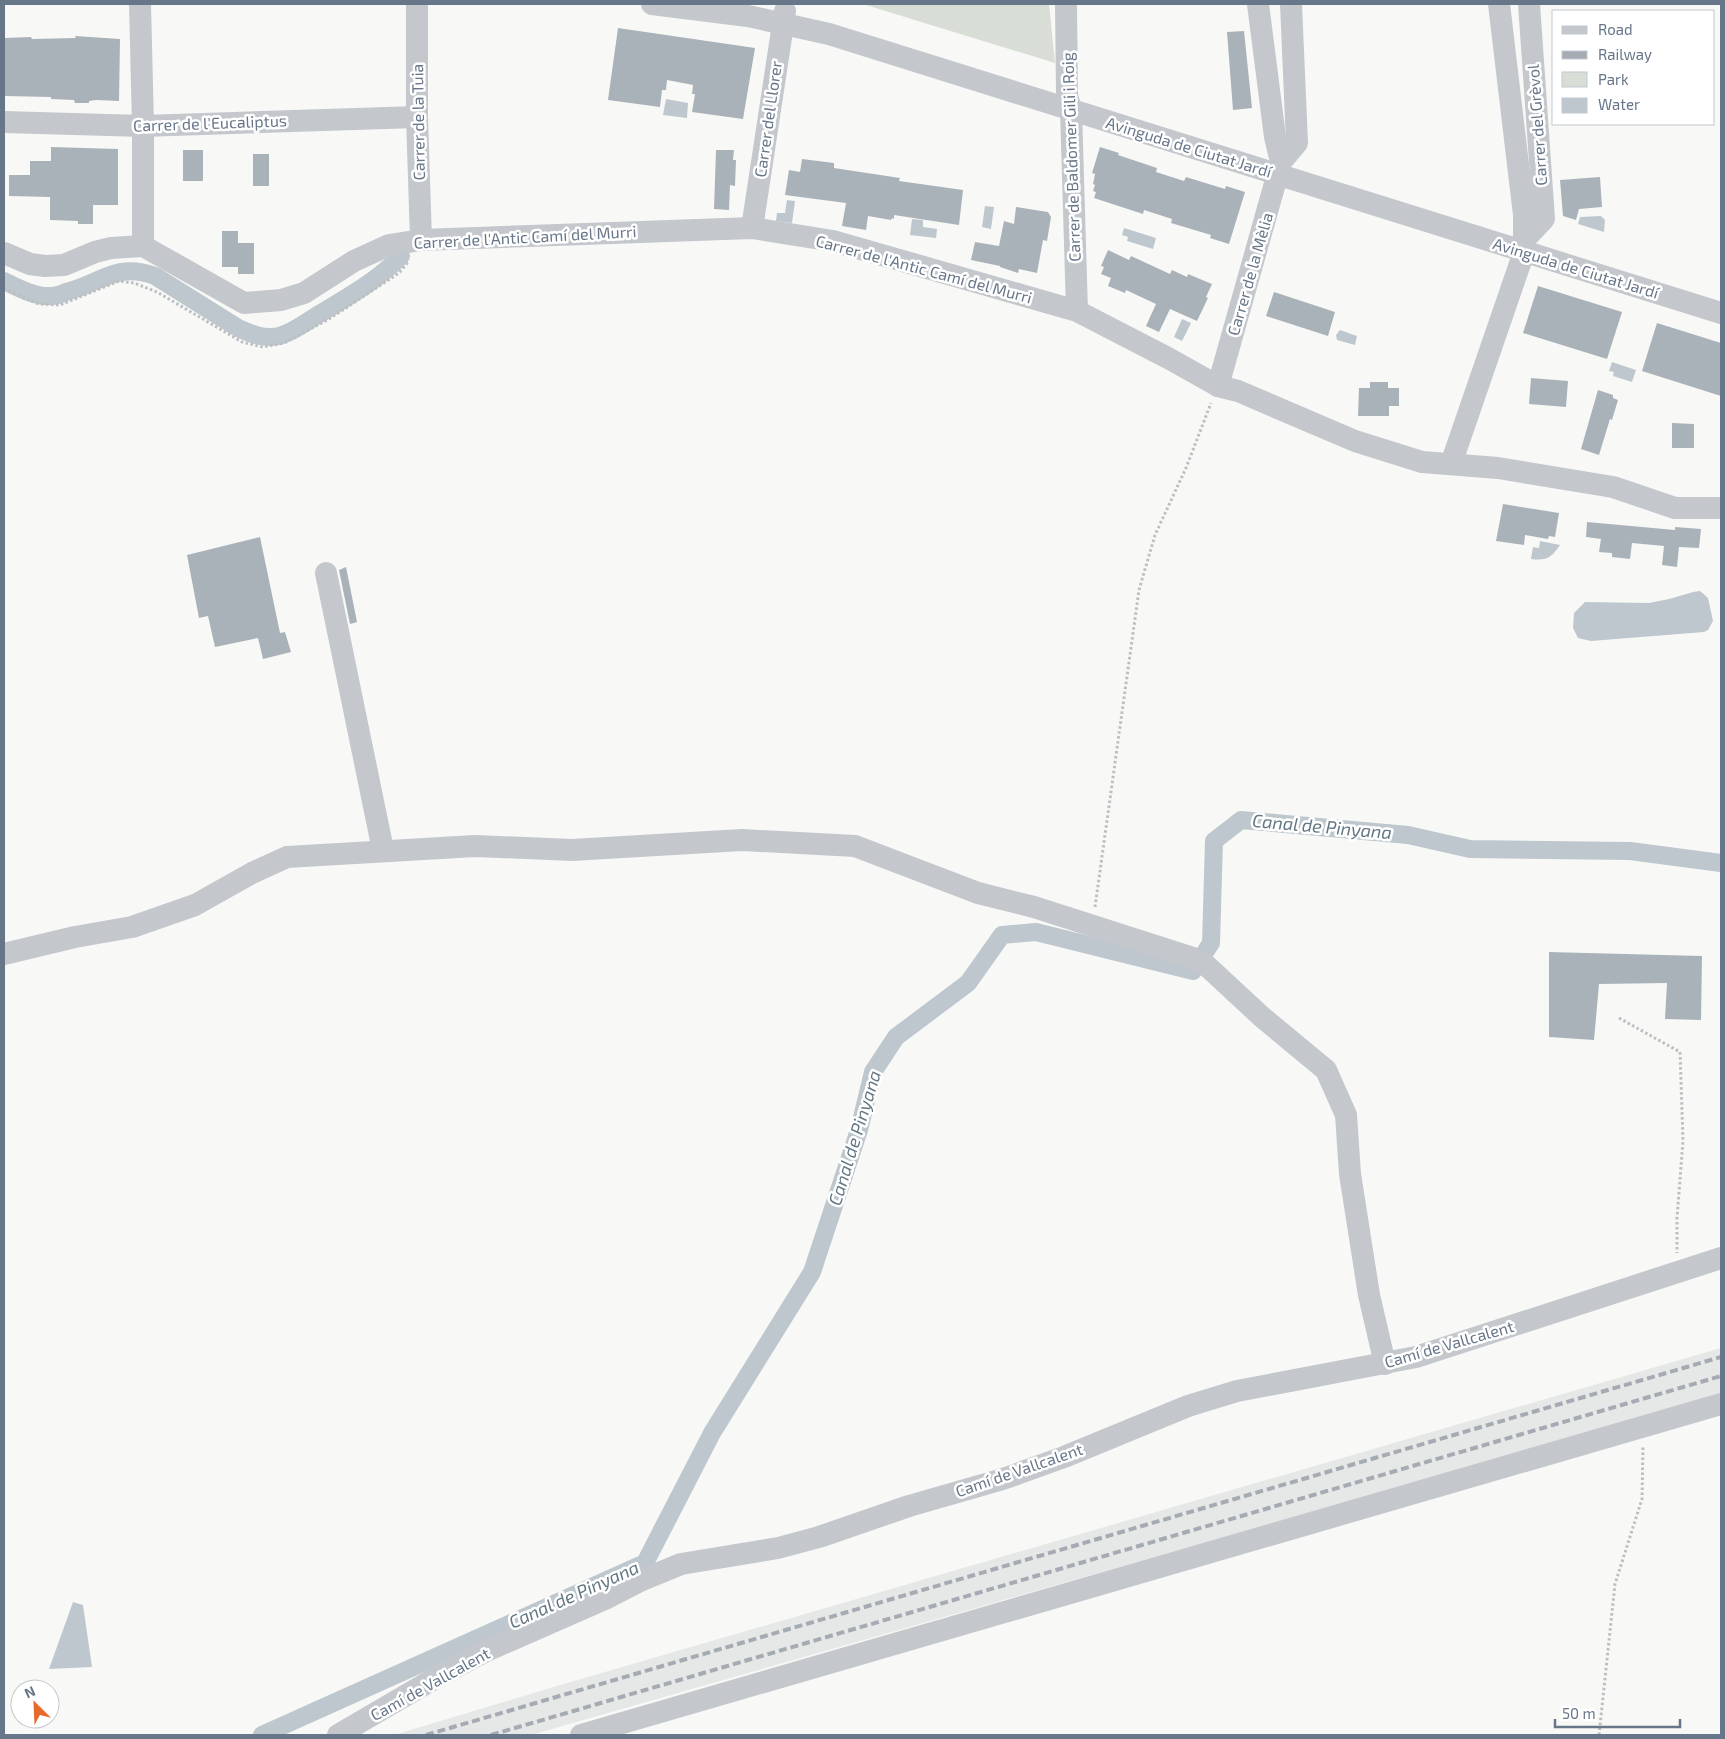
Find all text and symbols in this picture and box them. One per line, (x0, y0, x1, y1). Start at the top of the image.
legend (1552, 10, 1715, 125)
text: Road (1598, 20, 1633, 38)
text: Railway (1598, 45, 1652, 63)
street label: Carrer de Baldomer Gili i Roig (1057, 52, 1084, 262)
street label: Carrer del Llorer (750, 59, 785, 179)
street label: Carrer de la Tuia (407, 64, 428, 180)
street label: Carrer del Grèvol (1523, 64, 1550, 186)
text: Park (1598, 70, 1629, 88)
text: Water (1598, 95, 1640, 113)
street label: Carrer de l'Eucaliptus (133, 110, 287, 135)
street label: Avinguda de Ciutat Jardí (1104, 112, 1275, 181)
street label: Carrer de la Mèlia (1223, 210, 1276, 338)
street label: Carrer de l'Antic Camí del Murri (413, 221, 637, 252)
street label: Carrer de l'Antic Camí del Murri (814, 230, 1034, 307)
street label: Avinguda de Ciutat Jardí (1491, 233, 1662, 302)
water label: Canal de Pinyana (1251, 809, 1393, 843)
water label: Canal de Pinyana (823, 1068, 885, 1208)
street label: Camí de Vallcalent (1382, 1316, 1516, 1371)
street label: Camí de Vallcalent (953, 1439, 1085, 1500)
water label: Canal de Pinyana (505, 1556, 642, 1633)
street label: Camí de Vallcalent (367, 1643, 493, 1724)
north arrow (10, 1679, 60, 1729)
text: N (21, 1682, 38, 1701)
scale bar (1555, 1696, 1680, 1728)
text: 50 m (1562, 1704, 1596, 1722)

